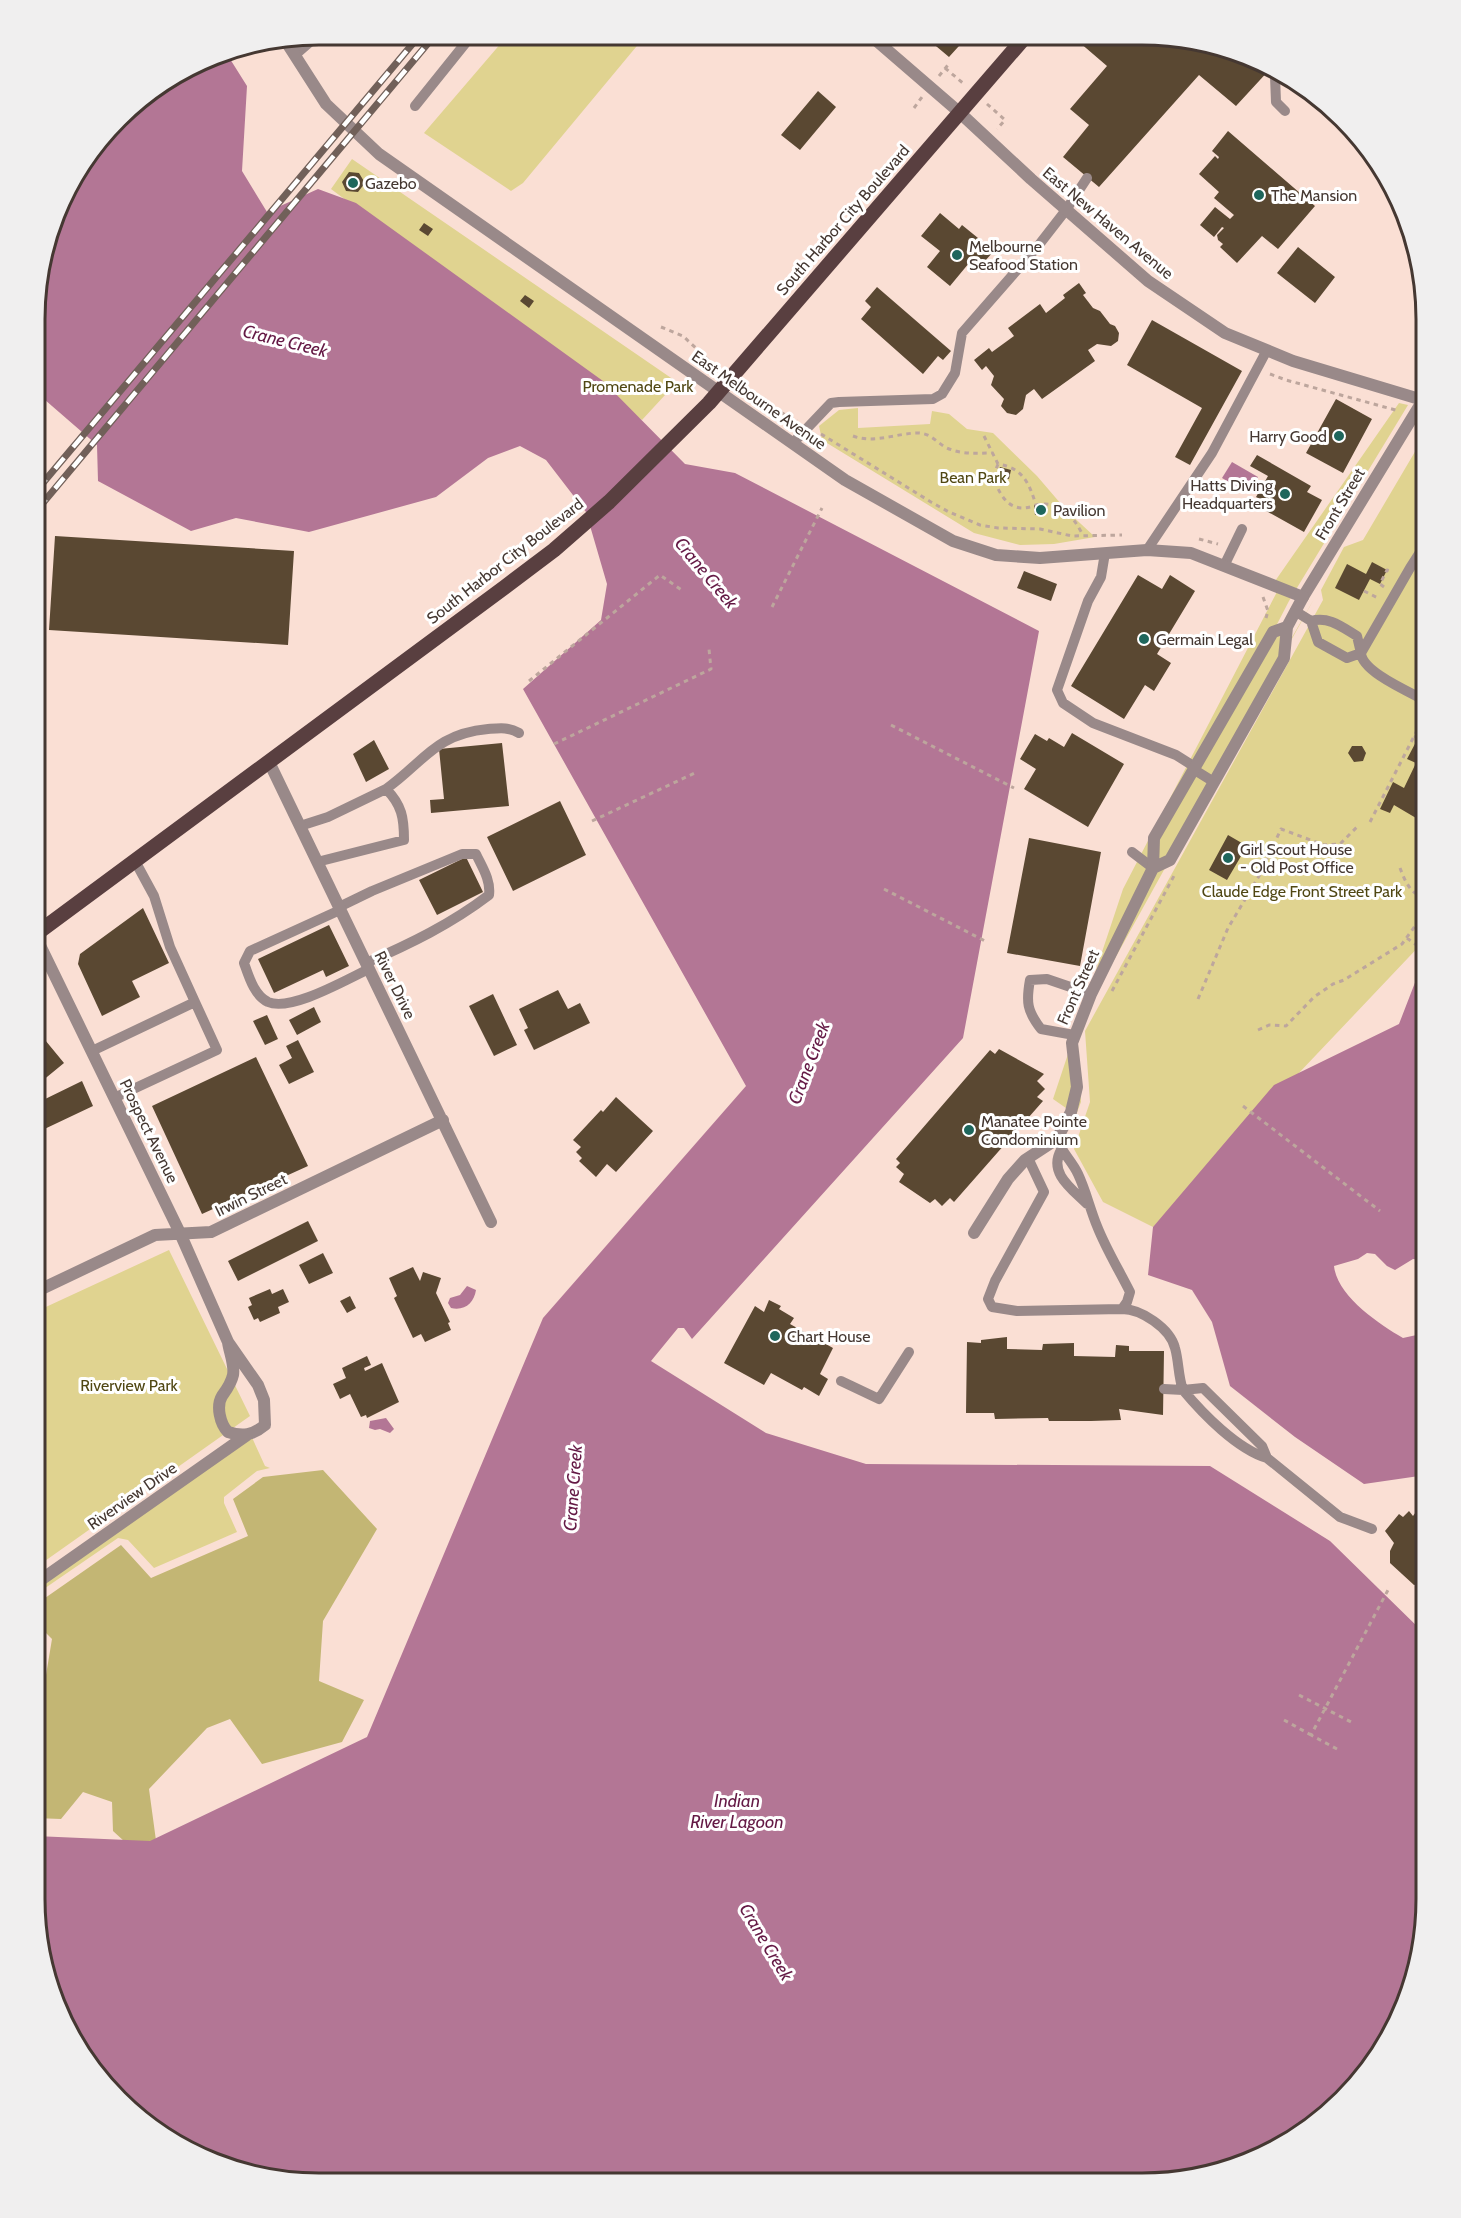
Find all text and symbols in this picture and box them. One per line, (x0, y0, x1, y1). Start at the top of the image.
street label: South Harbor City Boulevard (773, 141, 913, 299)
street label: East New Haven Avenue (1039, 163, 1177, 283)
place label: Gazebo (365, 174, 417, 193)
marker: Gazebo (346, 176, 360, 190)
place label: The Mansion (1271, 186, 1357, 205)
marker: The Mansion (1252, 188, 1266, 202)
place label: Melbourne Seafood Station (969, 237, 1078, 274)
marker: Melbourne Seafood Station (950, 248, 964, 262)
water label: Crane Creek (241, 320, 331, 362)
street label: East Melbourne Avenue (688, 346, 830, 454)
park label: Promenade Park (582, 377, 694, 396)
place label: Harry Good (1249, 427, 1327, 446)
marker: Harry Good (1332, 429, 1346, 443)
street label: Front Street (1311, 464, 1369, 543)
park label: Bean Park (940, 468, 1007, 487)
place label: Hatts Diving Headquarters (1182, 476, 1274, 513)
marker: Hatts Diving Headquarters (1278, 487, 1292, 501)
street label: South Harbor City Boulevard (423, 494, 587, 628)
place label: Pavilion (1053, 501, 1106, 520)
marker: Pavilion (1034, 503, 1048, 517)
water label: Crane Creek (670, 533, 743, 614)
place label: Germain Legal (1156, 630, 1253, 649)
marker: Germain Legal (1137, 632, 1151, 646)
place label: Girl Scout House - Old Post Office (1240, 840, 1354, 877)
marker: Girl Scout House - Old Post Office (1221, 851, 1235, 865)
park label: Claude Edge Front Street Park (1202, 882, 1403, 901)
street label: Front Street (1053, 946, 1103, 1028)
street label: River Drive (370, 948, 420, 1022)
water label: Crane Creek (783, 1018, 835, 1107)
street label: Prospect Avenue (116, 1076, 182, 1186)
place label: Manatee Pointe Condominium (981, 1112, 1087, 1149)
marker: Manatee Pointe Condominium (962, 1123, 976, 1137)
street label: Irwin Street (212, 1169, 291, 1221)
place label: Chart House (787, 1327, 870, 1346)
marker: Chart House (768, 1329, 782, 1343)
park label: Riverview Park (80, 1376, 179, 1395)
water label: Crane Creek (559, 1443, 587, 1532)
street label: Riverview Drive (84, 1458, 180, 1534)
water label: Indian River Lagoon (690, 1790, 784, 1833)
water label: Crane Creek (734, 1899, 798, 1986)

